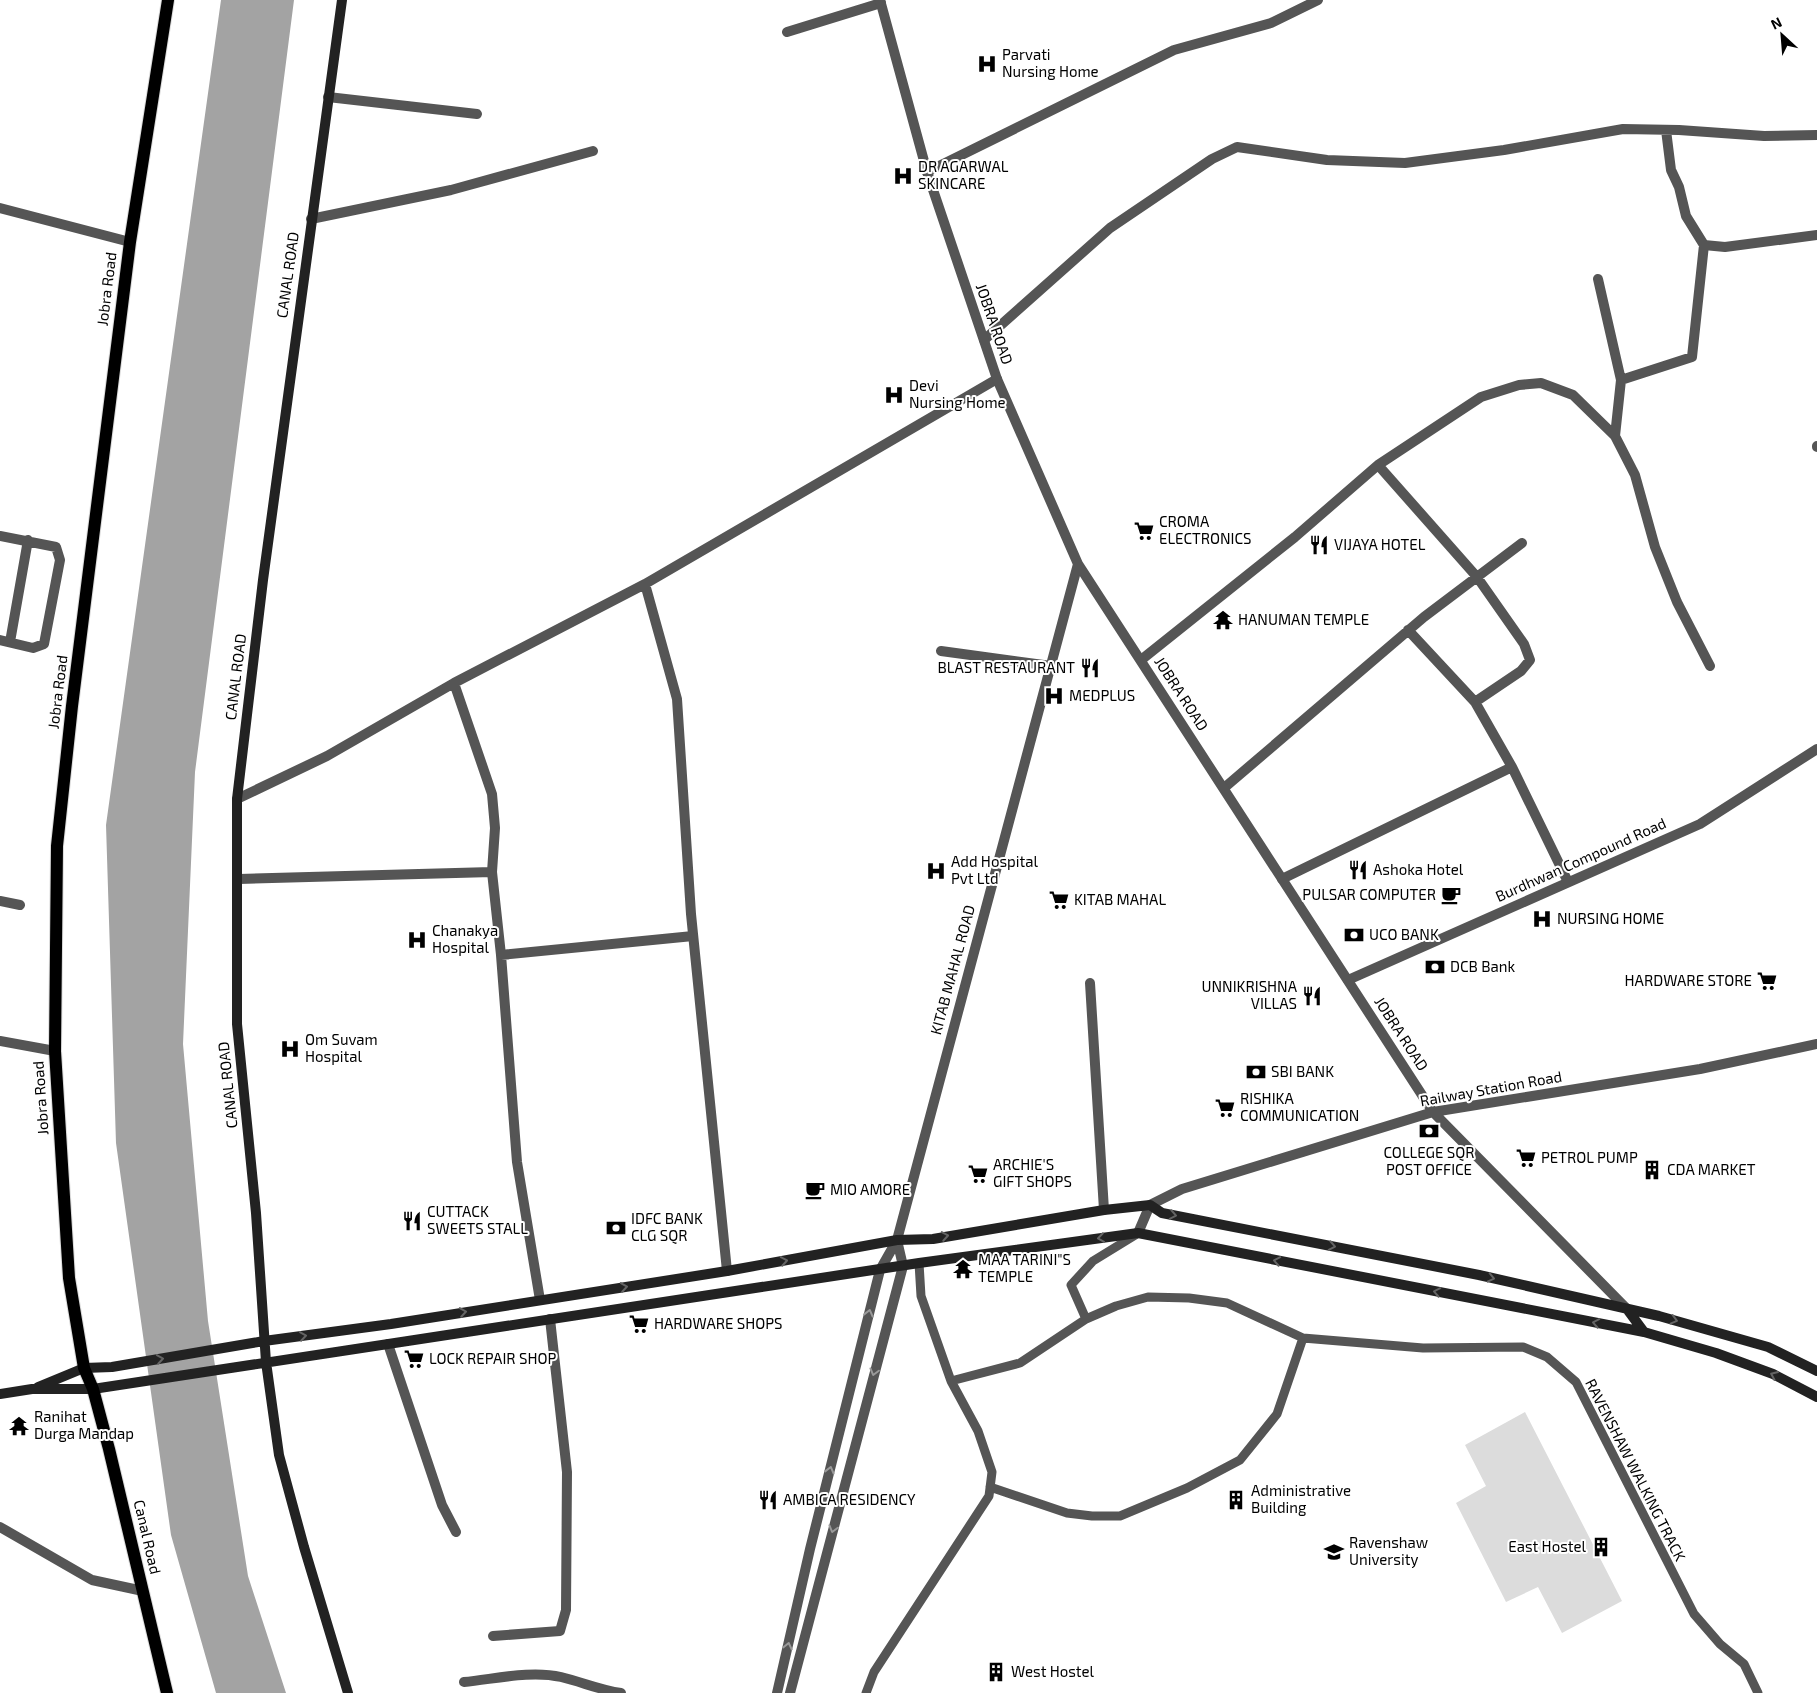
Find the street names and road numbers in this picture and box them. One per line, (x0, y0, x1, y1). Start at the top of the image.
street label: CANAL ROAD (272, 230, 302, 319)
street label: Jobra Road (93, 251, 119, 327)
street label: JOBRA ROAD (973, 281, 1017, 367)
street label: CANAL ROAD (221, 633, 249, 721)
street label: JOBRA ROAD (1151, 653, 1212, 734)
street label: Jobra Road (44, 654, 70, 730)
street label: Burdhwan Compound Road (1493, 813, 1669, 905)
street label: KITAB MAHAL ROAD (926, 903, 978, 1037)
street label: JOBRA ROAD (1371, 993, 1432, 1074)
street label: CANAL ROAD (214, 1041, 241, 1129)
street label: Jobra Road (28, 1060, 52, 1136)
street label: Railway Station Road (1418, 1067, 1563, 1109)
street label: RAVENSHAW WALKING TRACK (1582, 1375, 1690, 1564)
street label: Canal Road (131, 1498, 165, 1576)

